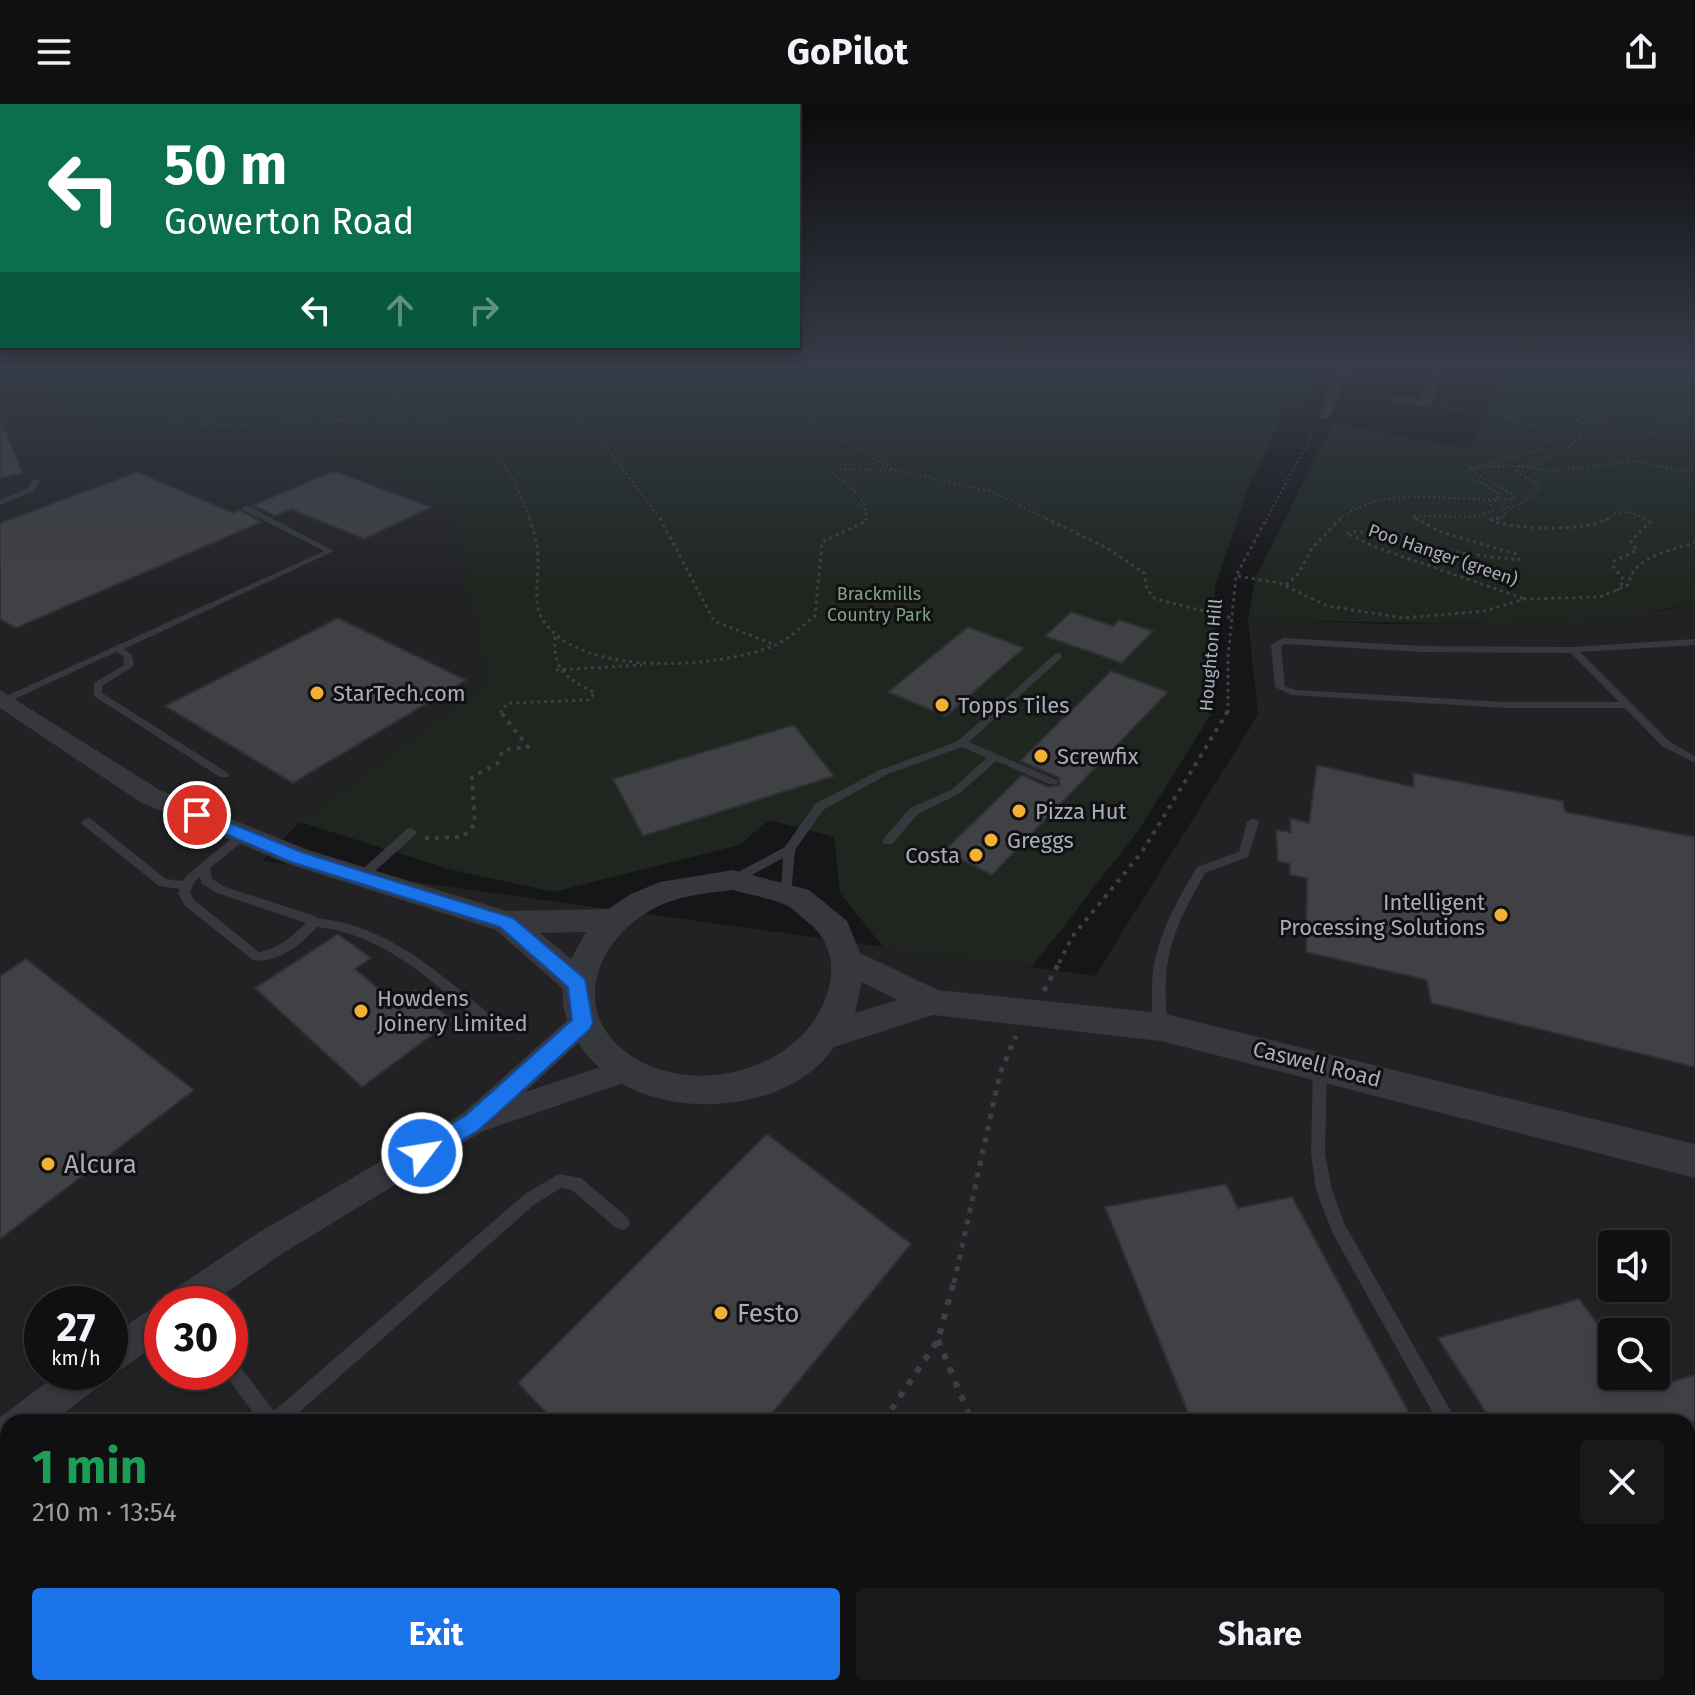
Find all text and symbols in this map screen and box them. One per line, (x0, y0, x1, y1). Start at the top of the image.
icon: menu (32, 30, 76, 74)
text: GoPilot (787, 30, 908, 74)
icon: share (1619, 30, 1663, 74)
text: 50 m (164, 132, 287, 199)
icon: left (32, 136, 136, 240)
text: Gowerton Road (164, 200, 414, 244)
icon: left (294, 288, 338, 332)
icon: ahead (378, 288, 422, 332)
icon: right (462, 288, 506, 332)
street label: Poo Hanger (green) (1365, 519, 1521, 591)
park label: Brackmills Country Park (827, 583, 932, 626)
street label: Houghton Hill (1195, 598, 1227, 712)
place label: StarTech.com (333, 680, 466, 707)
marker: StarTech.com (308, 684, 326, 702)
place label: Topps Tiles (958, 692, 1069, 719)
marker: Topps Tiles (933, 696, 951, 714)
place label: Screwfix (1057, 743, 1139, 770)
marker: Screwfix (1032, 747, 1050, 765)
pin (163, 781, 231, 849)
icon: arrive (175, 793, 219, 837)
place label: Pizza Hut (1035, 798, 1126, 825)
marker: Pizza Hut (1010, 802, 1028, 820)
place label: Greggs (1007, 827, 1074, 854)
marker: Greggs (982, 831, 1000, 849)
place label: Costa (905, 842, 960, 869)
marker: Costa (967, 846, 985, 864)
place label: Intelligent Processing Solutions (1279, 889, 1485, 941)
marker: Intelligent Processing Solutions (1492, 906, 1510, 924)
place label: Howdens Joinery Limited (377, 985, 528, 1037)
marker: Howdens Joinery Limited (352, 1002, 370, 1020)
street label: Caswell Road (1250, 1035, 1384, 1093)
position arrow (380, 1111, 464, 1195)
place label: Alcura (64, 1149, 137, 1180)
marker: Alcura (39, 1155, 57, 1173)
map controls (1598, 1230, 1670, 1390)
button: sound (1598, 1230, 1670, 1302)
speed limit sign: 30 (144, 1286, 248, 1390)
place label: Festo (737, 1298, 799, 1329)
text: 27 (57, 1304, 96, 1352)
marker: Festo (712, 1304, 730, 1322)
button: search (1598, 1318, 1670, 1390)
text: km/h (51, 1346, 101, 1370)
text: 1 min (32, 1438, 147, 1496)
button: close (1580, 1440, 1664, 1524)
text: 210 m · 13:54 (32, 1497, 177, 1528)
button: Exit (32, 1588, 840, 1680)
button: Share (856, 1588, 1664, 1680)

